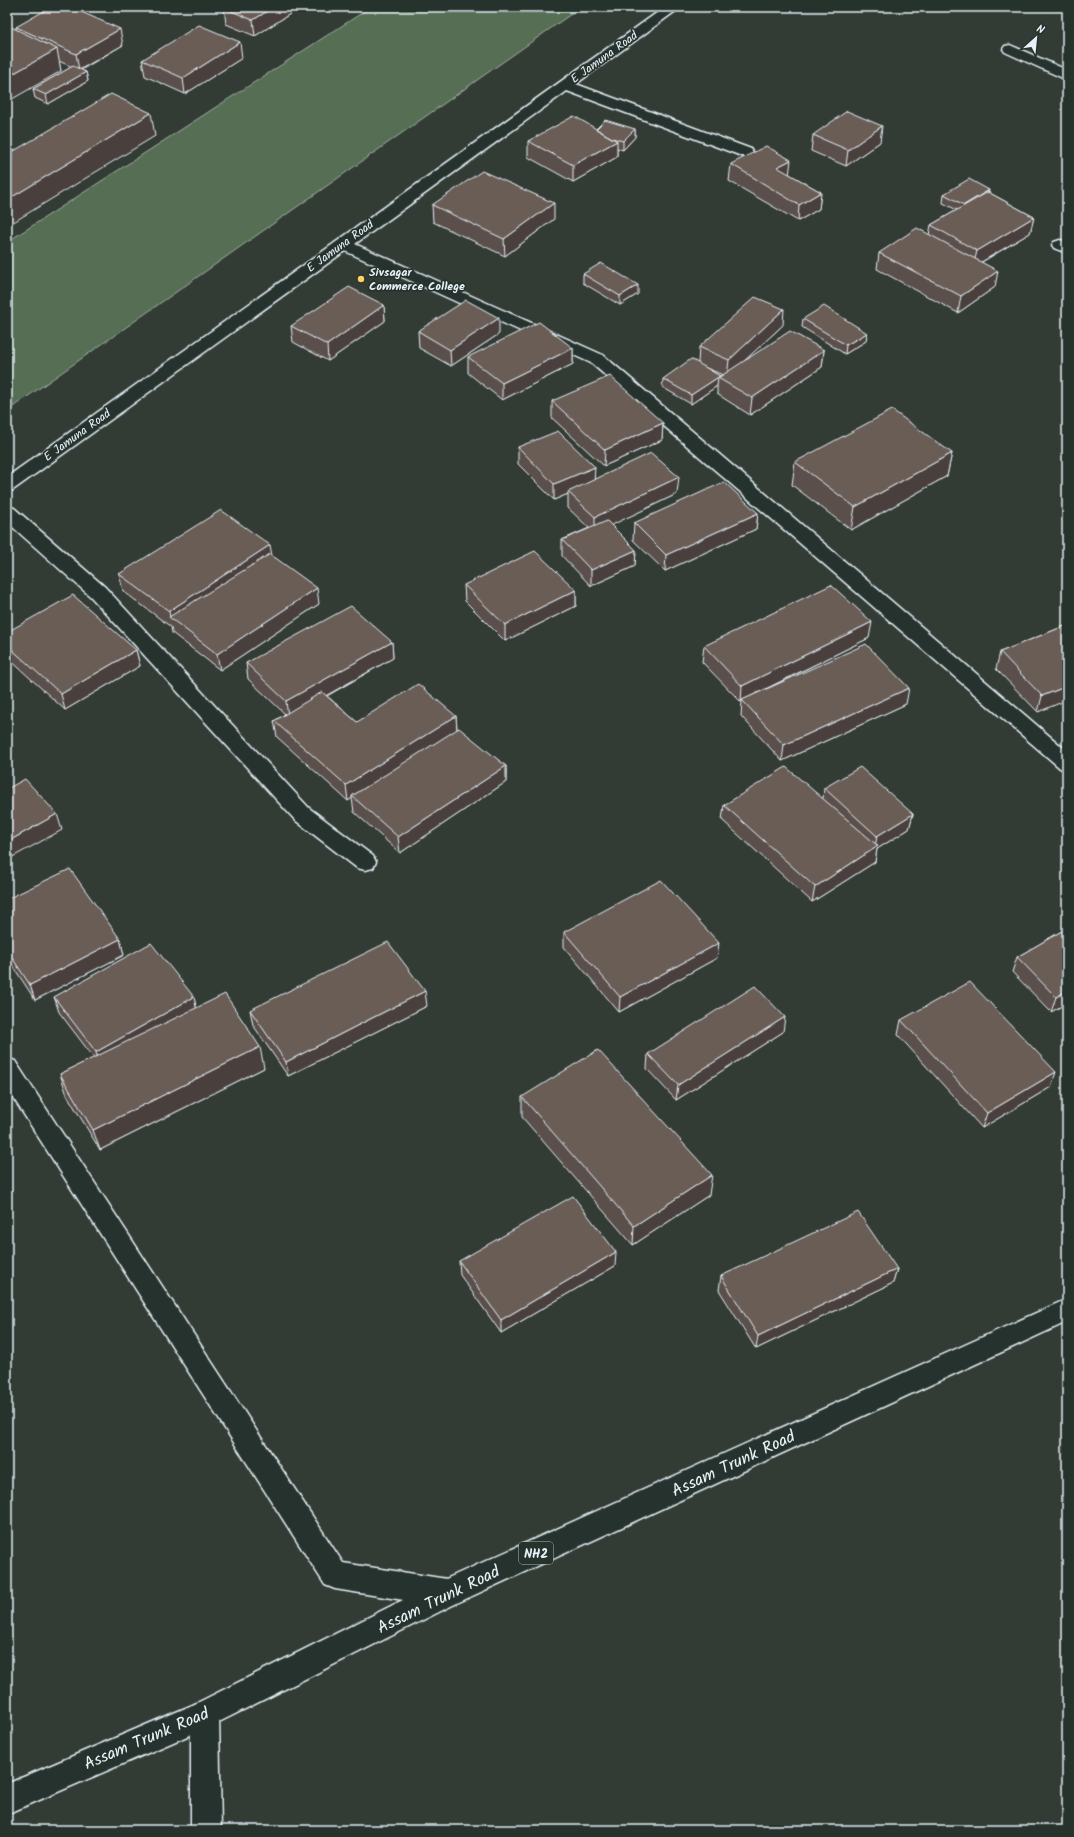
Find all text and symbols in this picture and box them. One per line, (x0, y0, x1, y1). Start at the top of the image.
north arrow (1016, 18, 1056, 58)
text: N (1033, 20, 1047, 40)
street label: E Jamuna Road (567, 26, 643, 88)
street label: E Jamuna Road (303, 215, 379, 277)
place label: Sivsagar Commerce College (369, 263, 465, 296)
marker: Sivsagar Commerce College (356, 274, 366, 284)
street label: E Jamuna Road (40, 404, 116, 466)
street label: Assam Trunk Road (667, 1424, 801, 1505)
road number: NH2 (519, 1542, 553, 1564)
street label: Assam Trunk Road (373, 1559, 505, 1642)
street label: Assam Trunk Road (80, 1701, 214, 1778)

